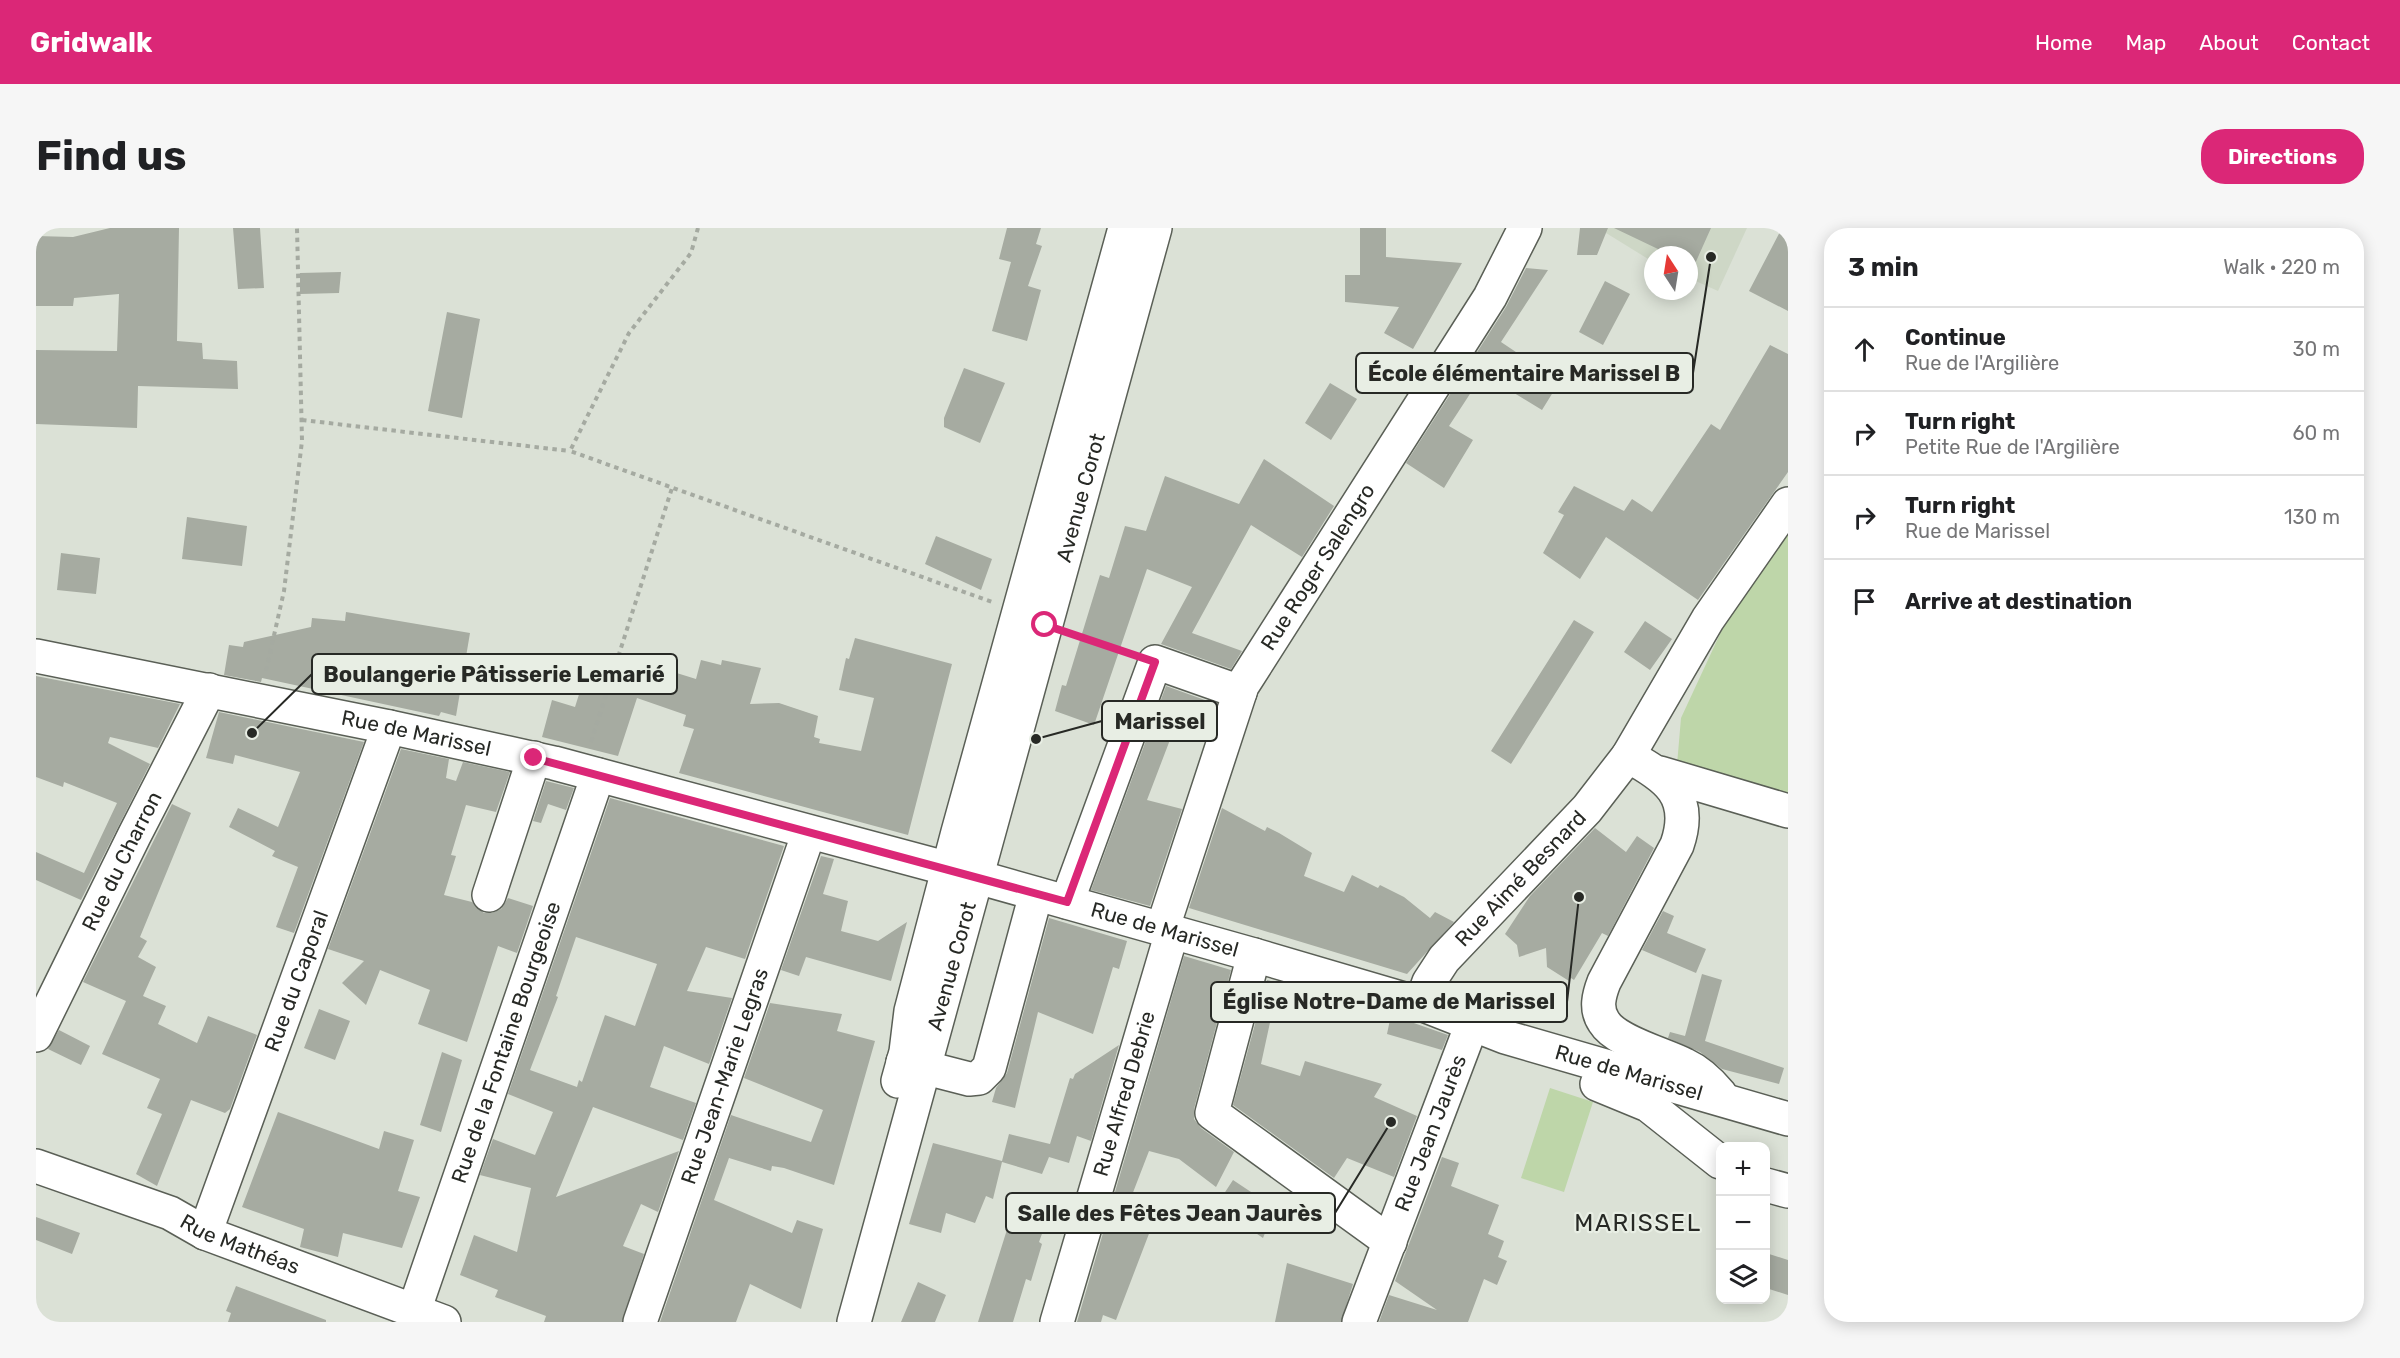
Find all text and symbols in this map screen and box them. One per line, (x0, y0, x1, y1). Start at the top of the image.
text: Gridwalk (30, 26, 152, 59)
text: Home (2035, 30, 2092, 55)
text: Map (2125, 30, 2166, 55)
text: About (2199, 30, 2259, 55)
text: Contact (2292, 30, 2370, 55)
button: Directions (2201, 129, 2364, 184)
text: Find us (36, 131, 187, 181)
north arrow (1644, 246, 1698, 300)
text: 3 min (1848, 252, 1919, 283)
text: Walk · 220 m (2223, 255, 2340, 279)
text: Continue (1905, 324, 2006, 351)
icon: ahead (1848, 333, 1881, 366)
text: 30 m (2293, 337, 2340, 361)
text: Rue de l'Argilière (1905, 351, 2059, 375)
callout: École élémentaire Marissel B (1356, 353, 1693, 393)
text: École élémentaire Marissel B (1368, 360, 1680, 387)
text: Turn right (1905, 408, 2015, 435)
icon: right (1848, 417, 1881, 450)
text: 60 m (2293, 421, 2340, 445)
street label: Avenue Corot (1051, 430, 1110, 565)
text: Petite Rue de l'Argilière (1905, 435, 2120, 459)
street label: Rue Roger Salengro (1255, 479, 1380, 655)
text: Turn right (1905, 492, 2015, 519)
icon: right (1848, 501, 1881, 534)
text: 130 m (2284, 505, 2340, 529)
text: Rue de Marissel (1905, 519, 2050, 543)
icon: arrive (1848, 585, 1881, 618)
text: Arrive at destination (1905, 588, 2132, 615)
route start (1031, 611, 1057, 637)
callout: Boulangerie Pâtisserie Lemarié (312, 654, 677, 694)
text: Boulangerie Pâtisserie Lemarié (323, 661, 665, 688)
callout: Marissel (1102, 701, 1217, 741)
street label: Rue de Marissel (339, 705, 494, 761)
text: Marissel (1114, 708, 1206, 735)
route end (520, 744, 546, 770)
street label: Rue du Charron (76, 787, 167, 935)
street label: Rue Aimé Besnard (1450, 805, 1591, 951)
street label: Rue de Marissel (1088, 897, 1242, 962)
street label: Rue de la Fontaine Bourgeoise (446, 898, 566, 1186)
street label: Avenue Corot (922, 899, 981, 1033)
street label: Rue du Caporal (259, 907, 333, 1055)
street label: Rue Jean-Marie Legras (675, 965, 773, 1187)
callout: Église Notre-Dame de Marissel (1211, 982, 1567, 1022)
text: Église Notre-Dame de Marissel (1223, 988, 1555, 1015)
street label: Rue Alfred Debrie (1088, 1008, 1160, 1179)
street label: Rue de Marissel (1552, 1039, 1706, 1106)
street label: Rue Jean Jaurès (1389, 1051, 1471, 1215)
map controls (1716, 1142, 1770, 1304)
button: + (1716, 1142, 1770, 1196)
callout: Salle des Fêtes Jean Jaurès (1006, 1193, 1335, 1233)
button: − (1716, 1196, 1770, 1250)
text: Salle des Fêtes Jean Jaurès (1018, 1200, 1322, 1227)
street label: Rue Mathéas (176, 1209, 303, 1279)
district label: MARISSEL (1574, 1209, 1702, 1237)
button: layers (1716, 1250, 1770, 1304)

